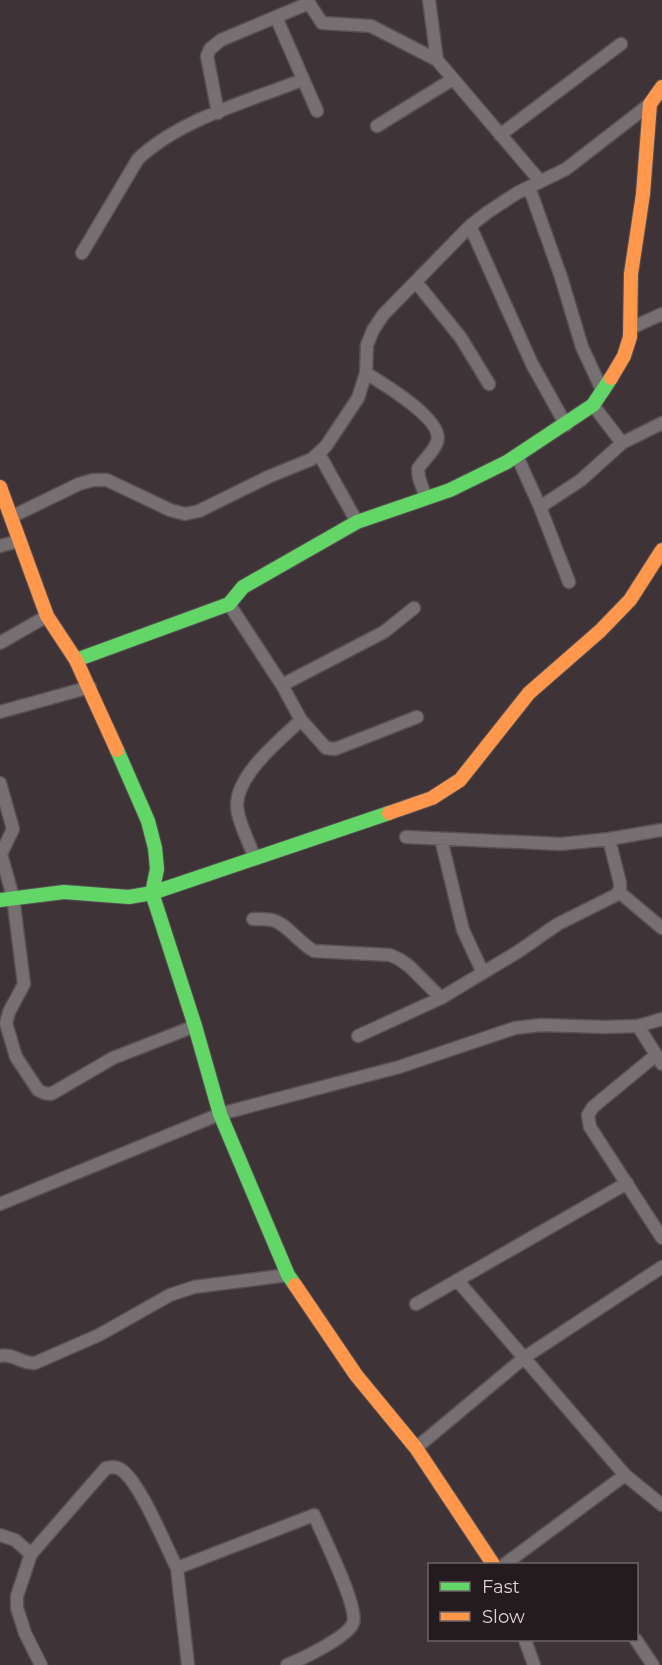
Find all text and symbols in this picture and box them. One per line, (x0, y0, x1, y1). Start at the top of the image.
legend (428, 1563, 638, 1641)
text: Fast (482, 1576, 520, 1598)
text: Slow (482, 1606, 525, 1628)

